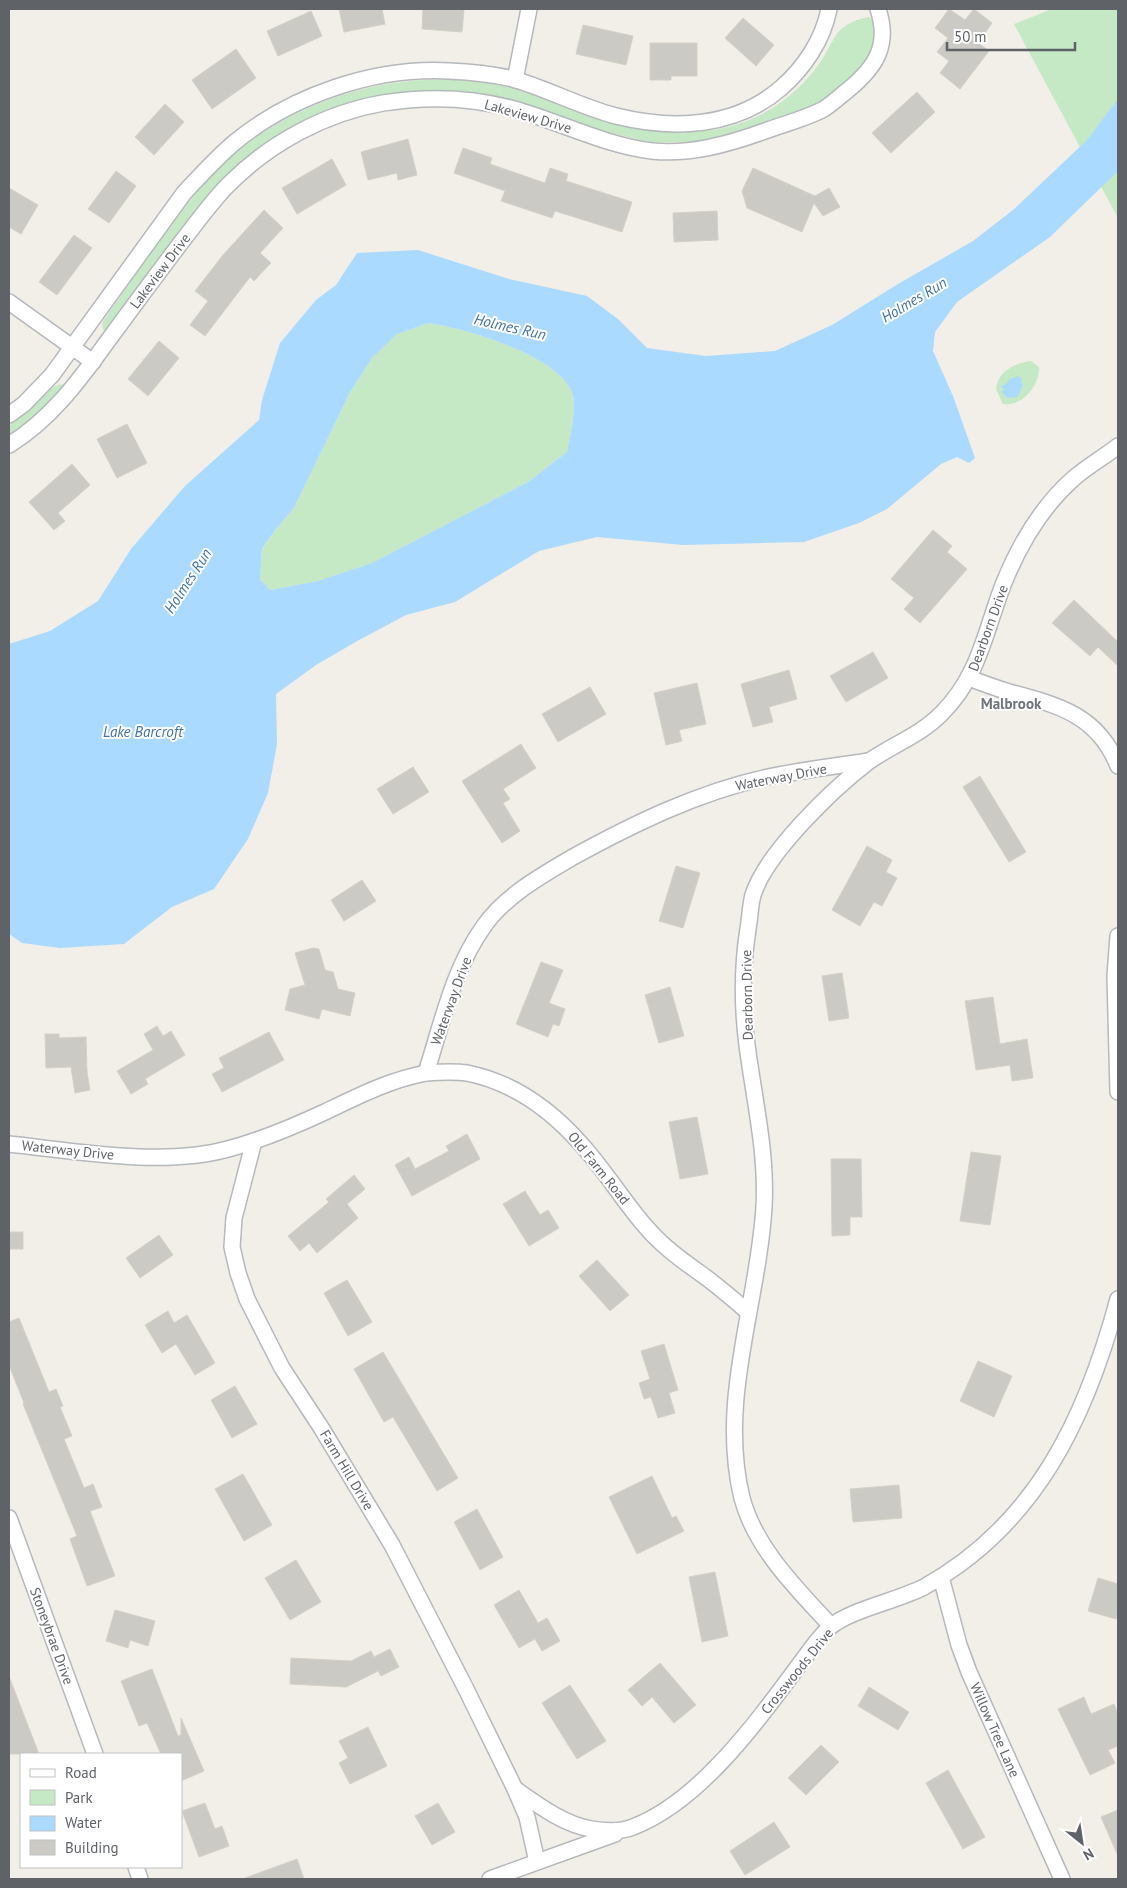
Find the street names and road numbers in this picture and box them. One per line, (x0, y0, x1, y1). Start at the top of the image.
street label: Lakeview Drive (482, 95, 574, 137)
street label: Lakeview Drive (126, 230, 194, 312)
street label: Dearborn Drive (964, 582, 1012, 674)
street label: Waterway Drive (734, 759, 828, 795)
street label: Dearborn Drive (737, 950, 757, 1040)
street label: Waterway Drive (427, 954, 475, 1048)
street label: Old Farm Road (564, 1128, 634, 1208)
street label: Waterway Drive (21, 1136, 115, 1164)
street label: Farm Hill Drive (316, 1427, 378, 1513)
street label: Stoneybrae Drive (26, 1585, 78, 1687)
street label: Crosswoods Drive (757, 1624, 837, 1718)
street label: Willow Tree Lane (966, 1680, 1024, 1780)

